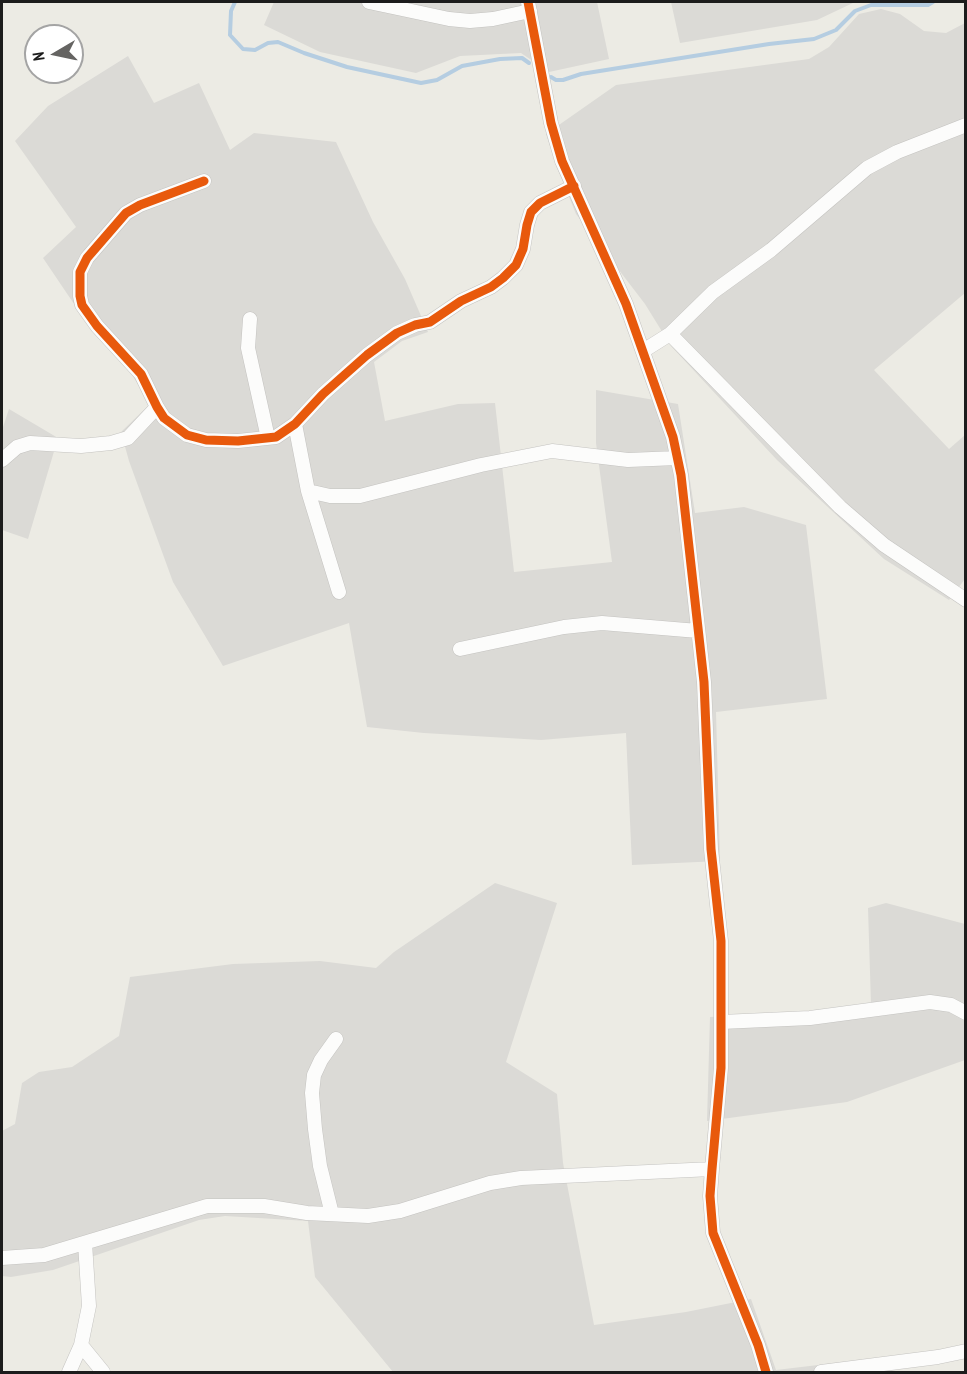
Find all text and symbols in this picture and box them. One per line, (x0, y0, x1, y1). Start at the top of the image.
north arrow (24, 24, 84, 84)
text: N (28, 51, 49, 62)

